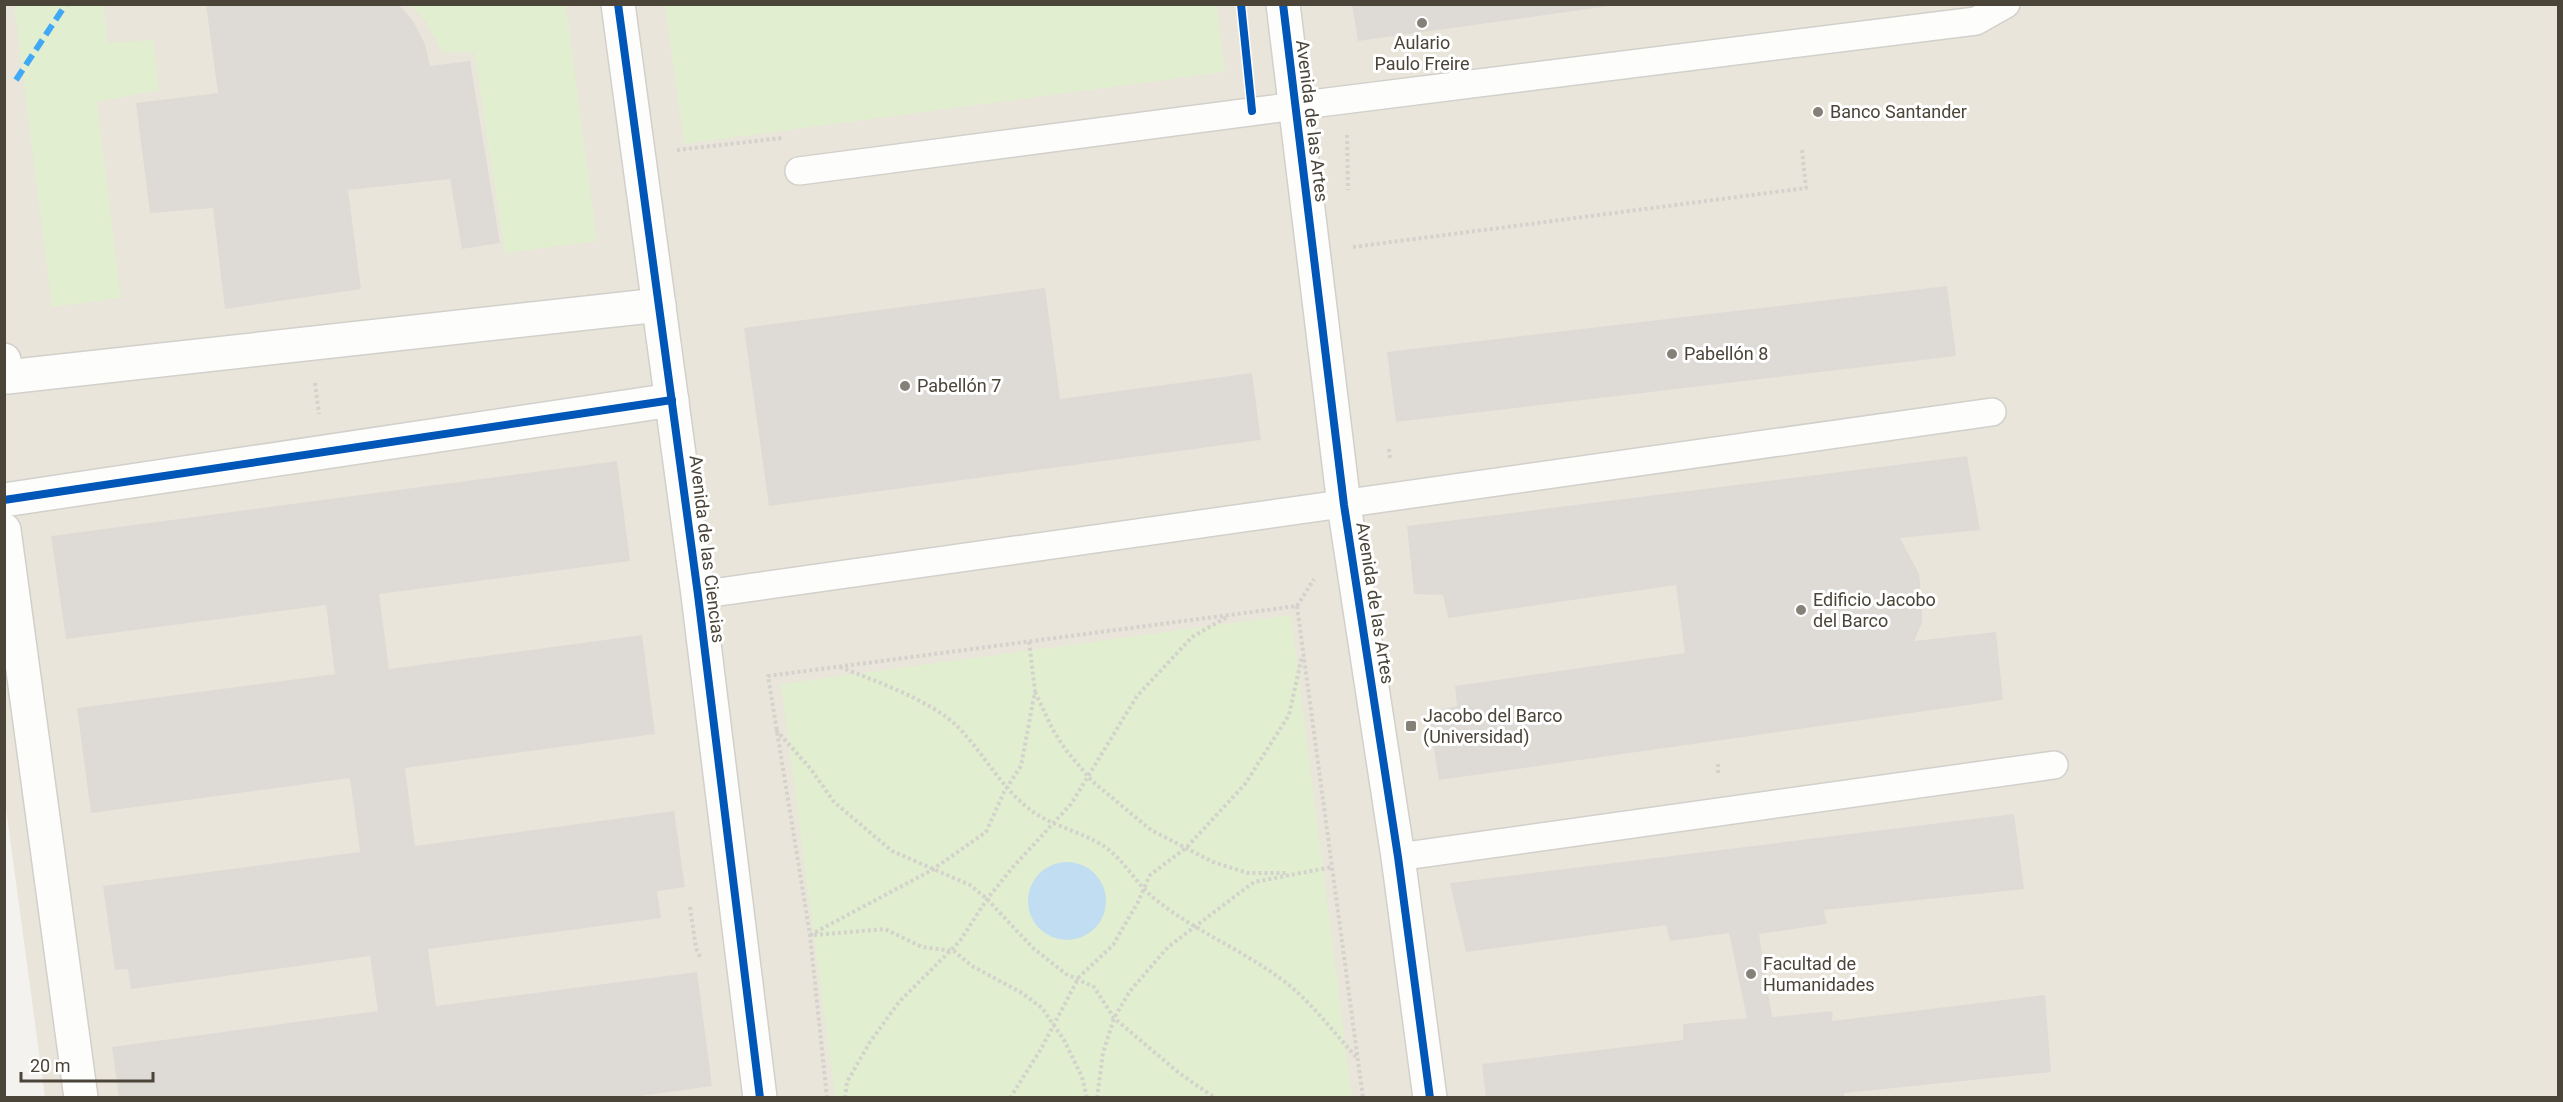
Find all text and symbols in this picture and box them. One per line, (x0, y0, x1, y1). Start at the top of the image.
marker: Aulario Paulo Freire (1415, 16, 1429, 30)
place label: Aulario Paulo Freire (1374, 32, 1470, 74)
street label: Avenida de las Artes (1292, 39, 1333, 203)
place label: Banco Santander (1830, 101, 1967, 122)
marker: Banco Santander (1811, 105, 1825, 119)
place label: Pabellón 8 (1684, 343, 1768, 364)
marker: Pabellón 8 (1665, 347, 1679, 361)
place label: Pabellón 7 (917, 375, 1001, 396)
marker: Pabellón 7 (898, 379, 912, 393)
street label: Avenida de las Ciencias (686, 454, 729, 644)
street label: Avenida de las Artes (1352, 521, 1399, 685)
place label: Edificio Jacobo del Barco (1813, 589, 1936, 631)
marker: Edificio Jacobo del Barco (1794, 603, 1808, 617)
place label: Jacobo del Barco (Universidad) (1423, 705, 1562, 748)
marker: Jacobo del Barco (Universidad) (1404, 719, 1418, 733)
place label: Facultad de Humanidades (1763, 953, 1875, 995)
marker: Facultad de Humanidades (1744, 967, 1758, 981)
scale bar (21, 1045, 153, 1083)
text: 20 m (30, 1055, 70, 1076)

